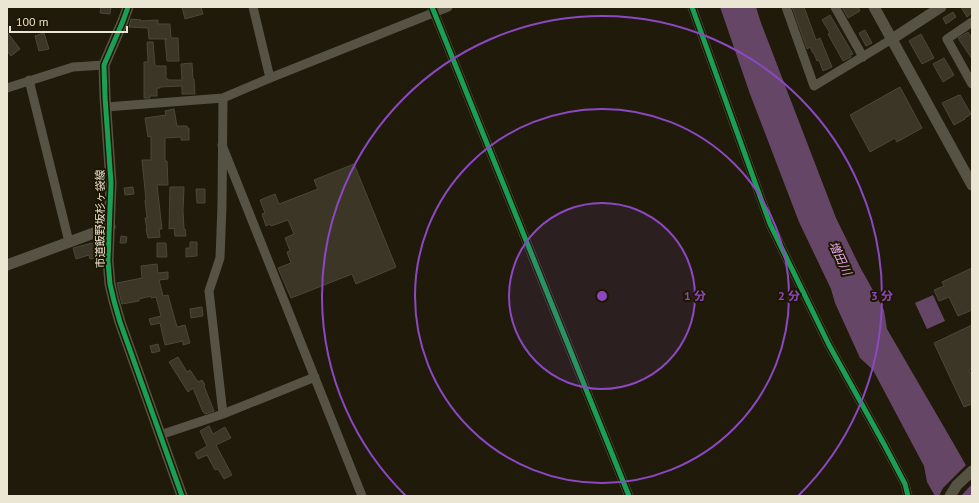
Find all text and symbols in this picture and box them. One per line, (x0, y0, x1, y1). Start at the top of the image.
scale bar (10, 8, 127, 34)
text: 100 m (16, 14, 49, 29)
street label: 市道飯野坂杉ヶ袋線 (93, 170, 107, 269)
water label: 増田川 (826, 238, 856, 279)
text: 1 分 (684, 288, 706, 303)
text: 2 分 (778, 288, 800, 303)
text: 3 分 (871, 288, 893, 303)
centre of rings (595, 289, 609, 303)

